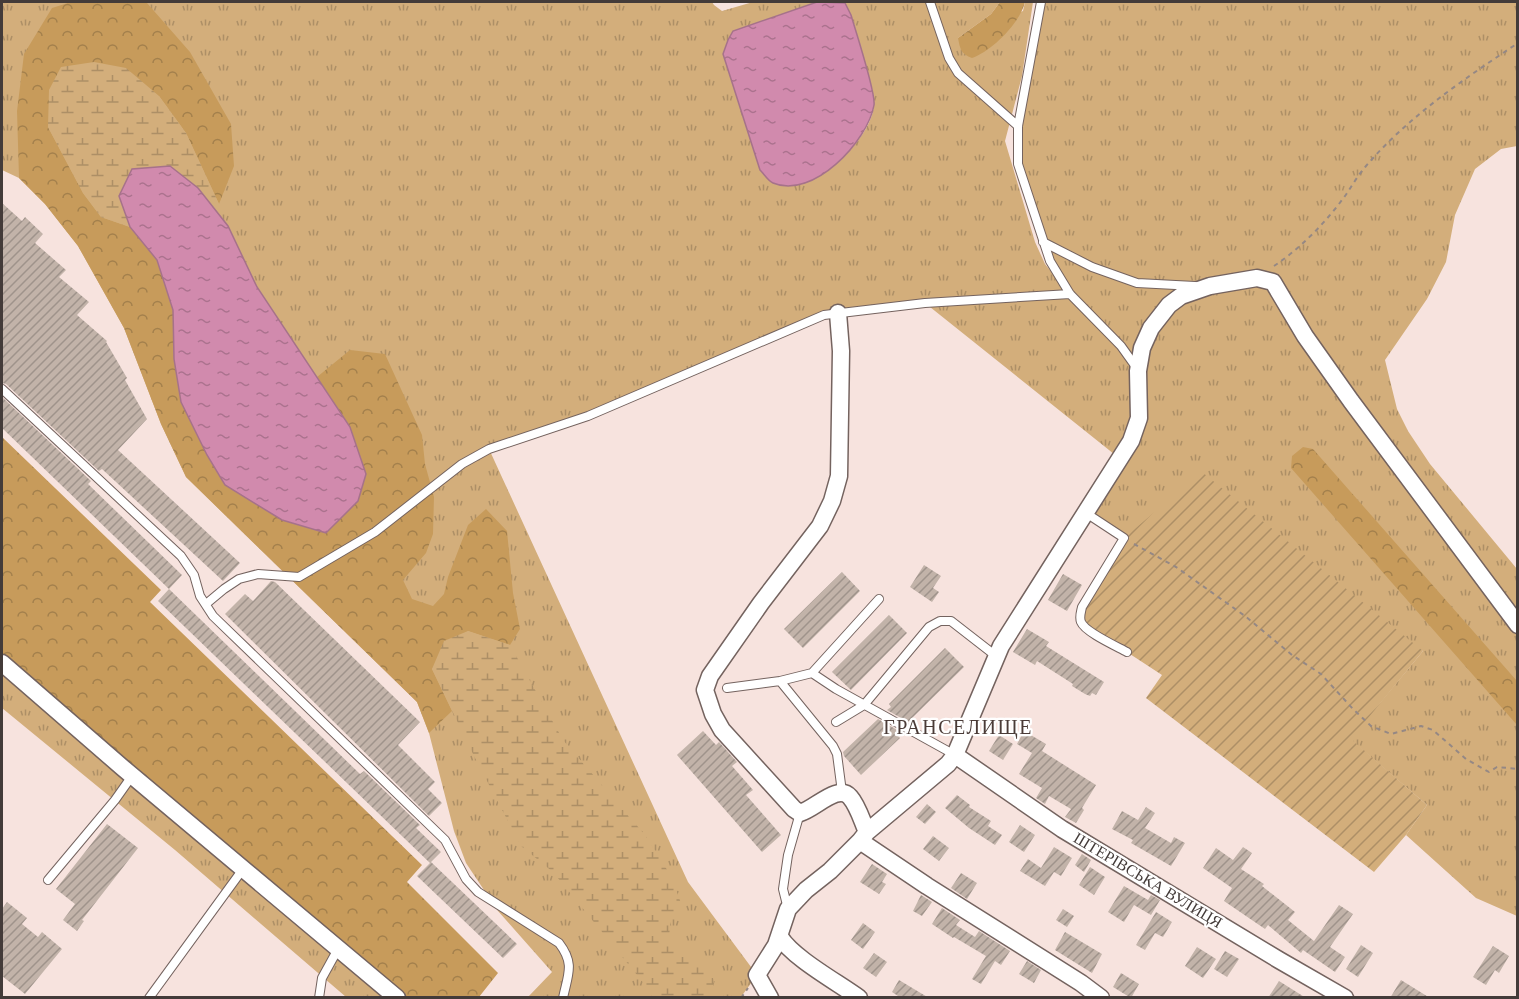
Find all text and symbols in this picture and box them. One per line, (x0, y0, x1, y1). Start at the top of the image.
district label: ГРАНСЕЛИЩЕ (883, 716, 1033, 739)
street label: ШТЕРІВСЬКА ВУЛИЦЯ (1070, 829, 1226, 932)

